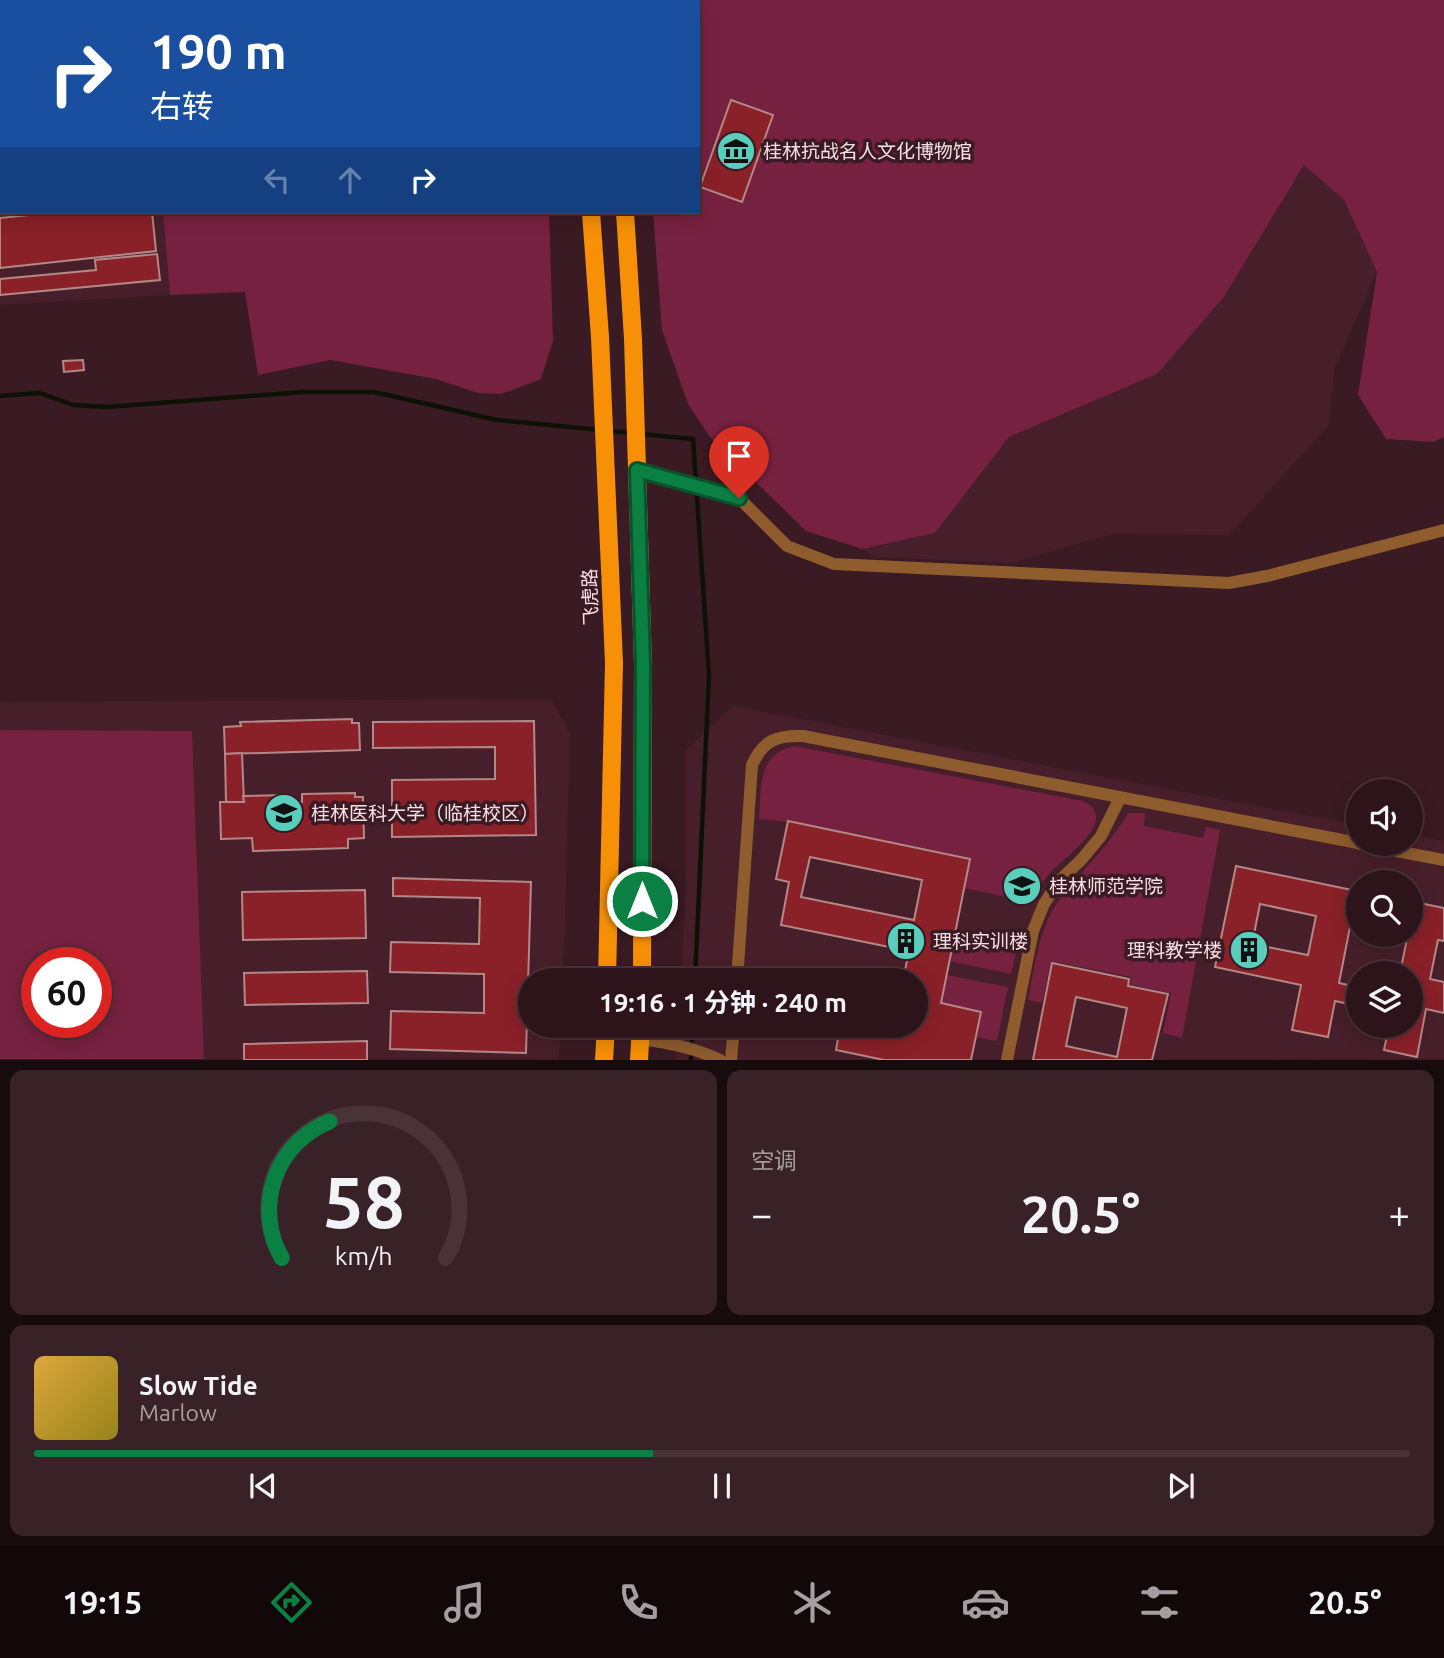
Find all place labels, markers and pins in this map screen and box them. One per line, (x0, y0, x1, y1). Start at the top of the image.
museum icon: 桂林抗战名人文化博物馆 (715, 130, 757, 172)
place label: 桂林抗战名人文化博物馆 (763, 140, 972, 162)
pin (709, 426, 769, 498)
school or university icon: 桂林医科大学（临桂校区） (263, 792, 305, 834)
place label: 桂林医科大学（临桂校区） (311, 802, 539, 824)
school or university icon: 桂林师范学院 (1001, 865, 1043, 907)
place label: 桂林师范学院 (1049, 875, 1163, 897)
building icon: 理科实训楼 (885, 920, 927, 962)
building icon: 理科教学楼 (1228, 929, 1270, 971)
place label: 理科实训楼 (933, 930, 1028, 952)
place label: 理科教学楼 (1127, 939, 1222, 961)

